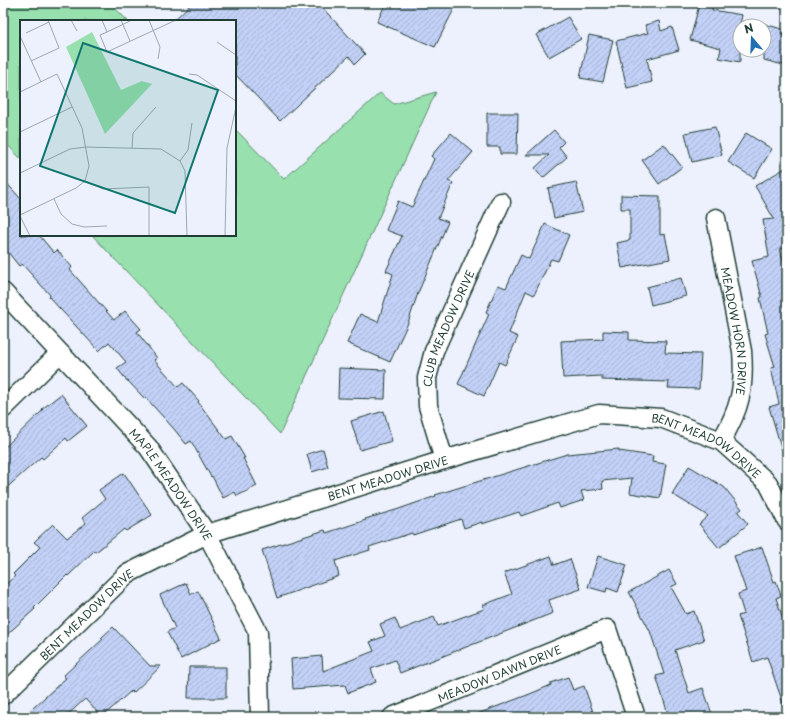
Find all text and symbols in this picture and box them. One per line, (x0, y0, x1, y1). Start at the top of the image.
north arrow (732, 18, 772, 58)
text: N (742, 19, 756, 38)
inset map (20, 20, 236, 236)
street label: MEADOW HORN DRIVE (717, 266, 751, 397)
street label: CLUB MEADOW DRIVE (419, 267, 478, 387)
street label: BENT MEADOW DRIVE (651, 409, 765, 482)
street label: MAPLE MEADOW DRIVE (126, 424, 217, 543)
street label: BENT MEADOW DRIVE (325, 451, 450, 504)
street label: BENT MEADOW DRIVE (35, 564, 136, 664)
street label: MEADOW DAWN DRIVE (435, 640, 564, 706)

